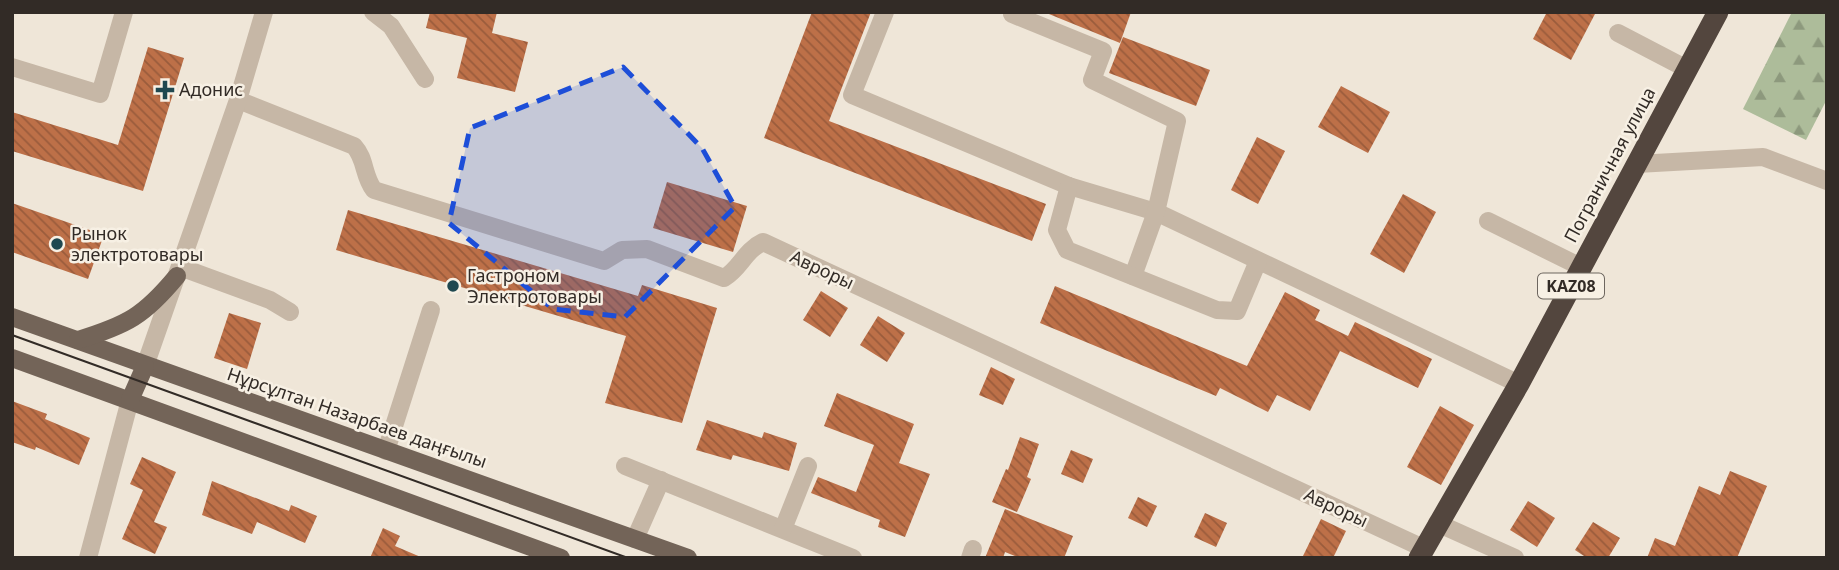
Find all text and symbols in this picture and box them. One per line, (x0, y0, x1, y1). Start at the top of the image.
place label: Адонис (179, 77, 243, 101)
marker: Адонис (157, 82, 173, 98)
street label: Пограничная улица (1558, 83, 1660, 246)
place label: Рынок электротовары (71, 221, 203, 266)
marker: Рынок электротовары (49, 236, 65, 252)
street label: Авроры (787, 244, 858, 294)
place label: Гастроном Электротовары (467, 263, 602, 308)
road number: KAZ08 (1538, 274, 1604, 298)
marker: Гастроном Электротовары (445, 278, 461, 294)
street label: Нұрсұлтан Назарбаев даңғылы (224, 361, 490, 473)
street label: Авроры (1301, 482, 1372, 532)

